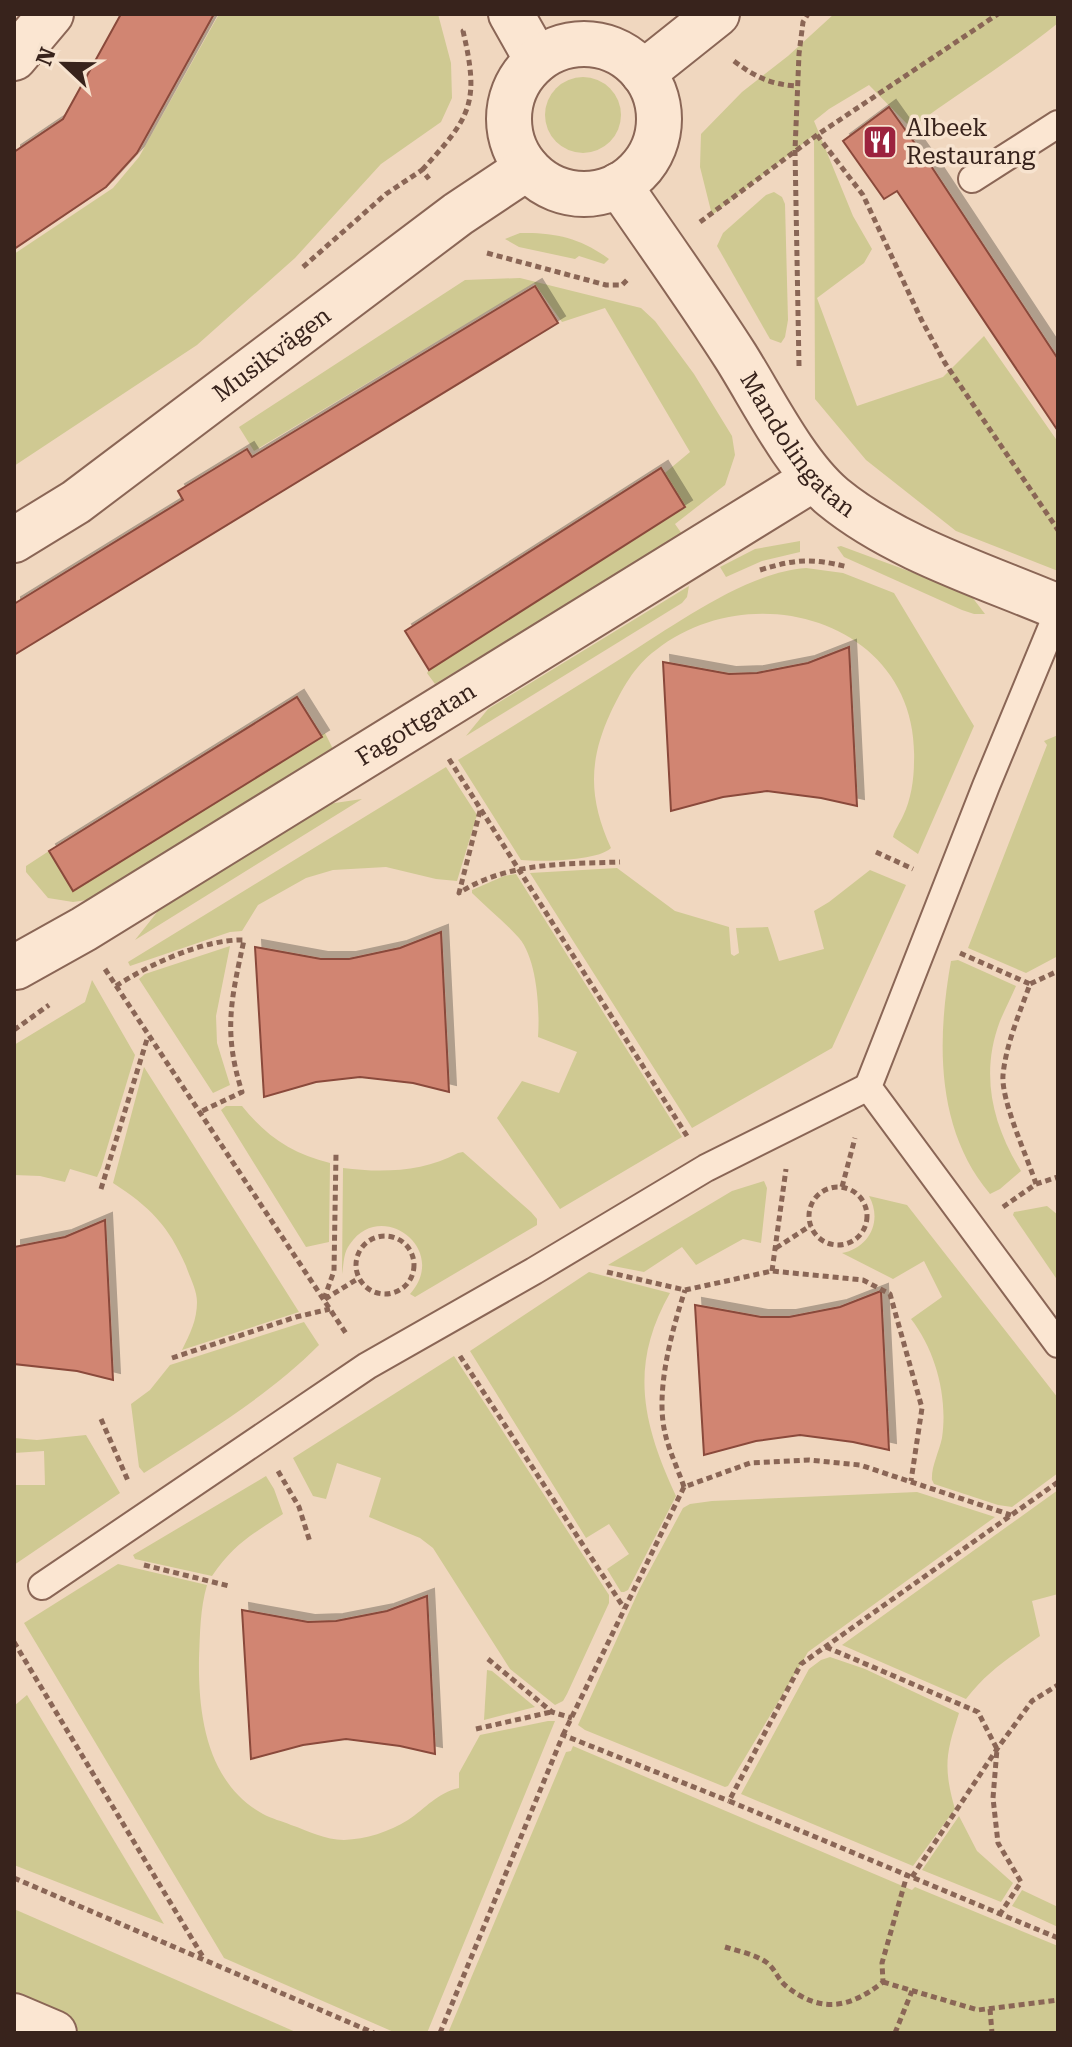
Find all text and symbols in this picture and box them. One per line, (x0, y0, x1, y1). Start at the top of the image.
north arrow (24, 24, 104, 104)
text: N (31, 44, 61, 69)
place label: Albeek Restaurang (906, 114, 1036, 170)
restaurant icon: Albeek Restaurang (861, 123, 899, 161)
street label: Musikvägen (208, 301, 336, 408)
street label: Mandolingatan (734, 367, 861, 523)
street label: Fagottgatan (351, 677, 481, 772)

